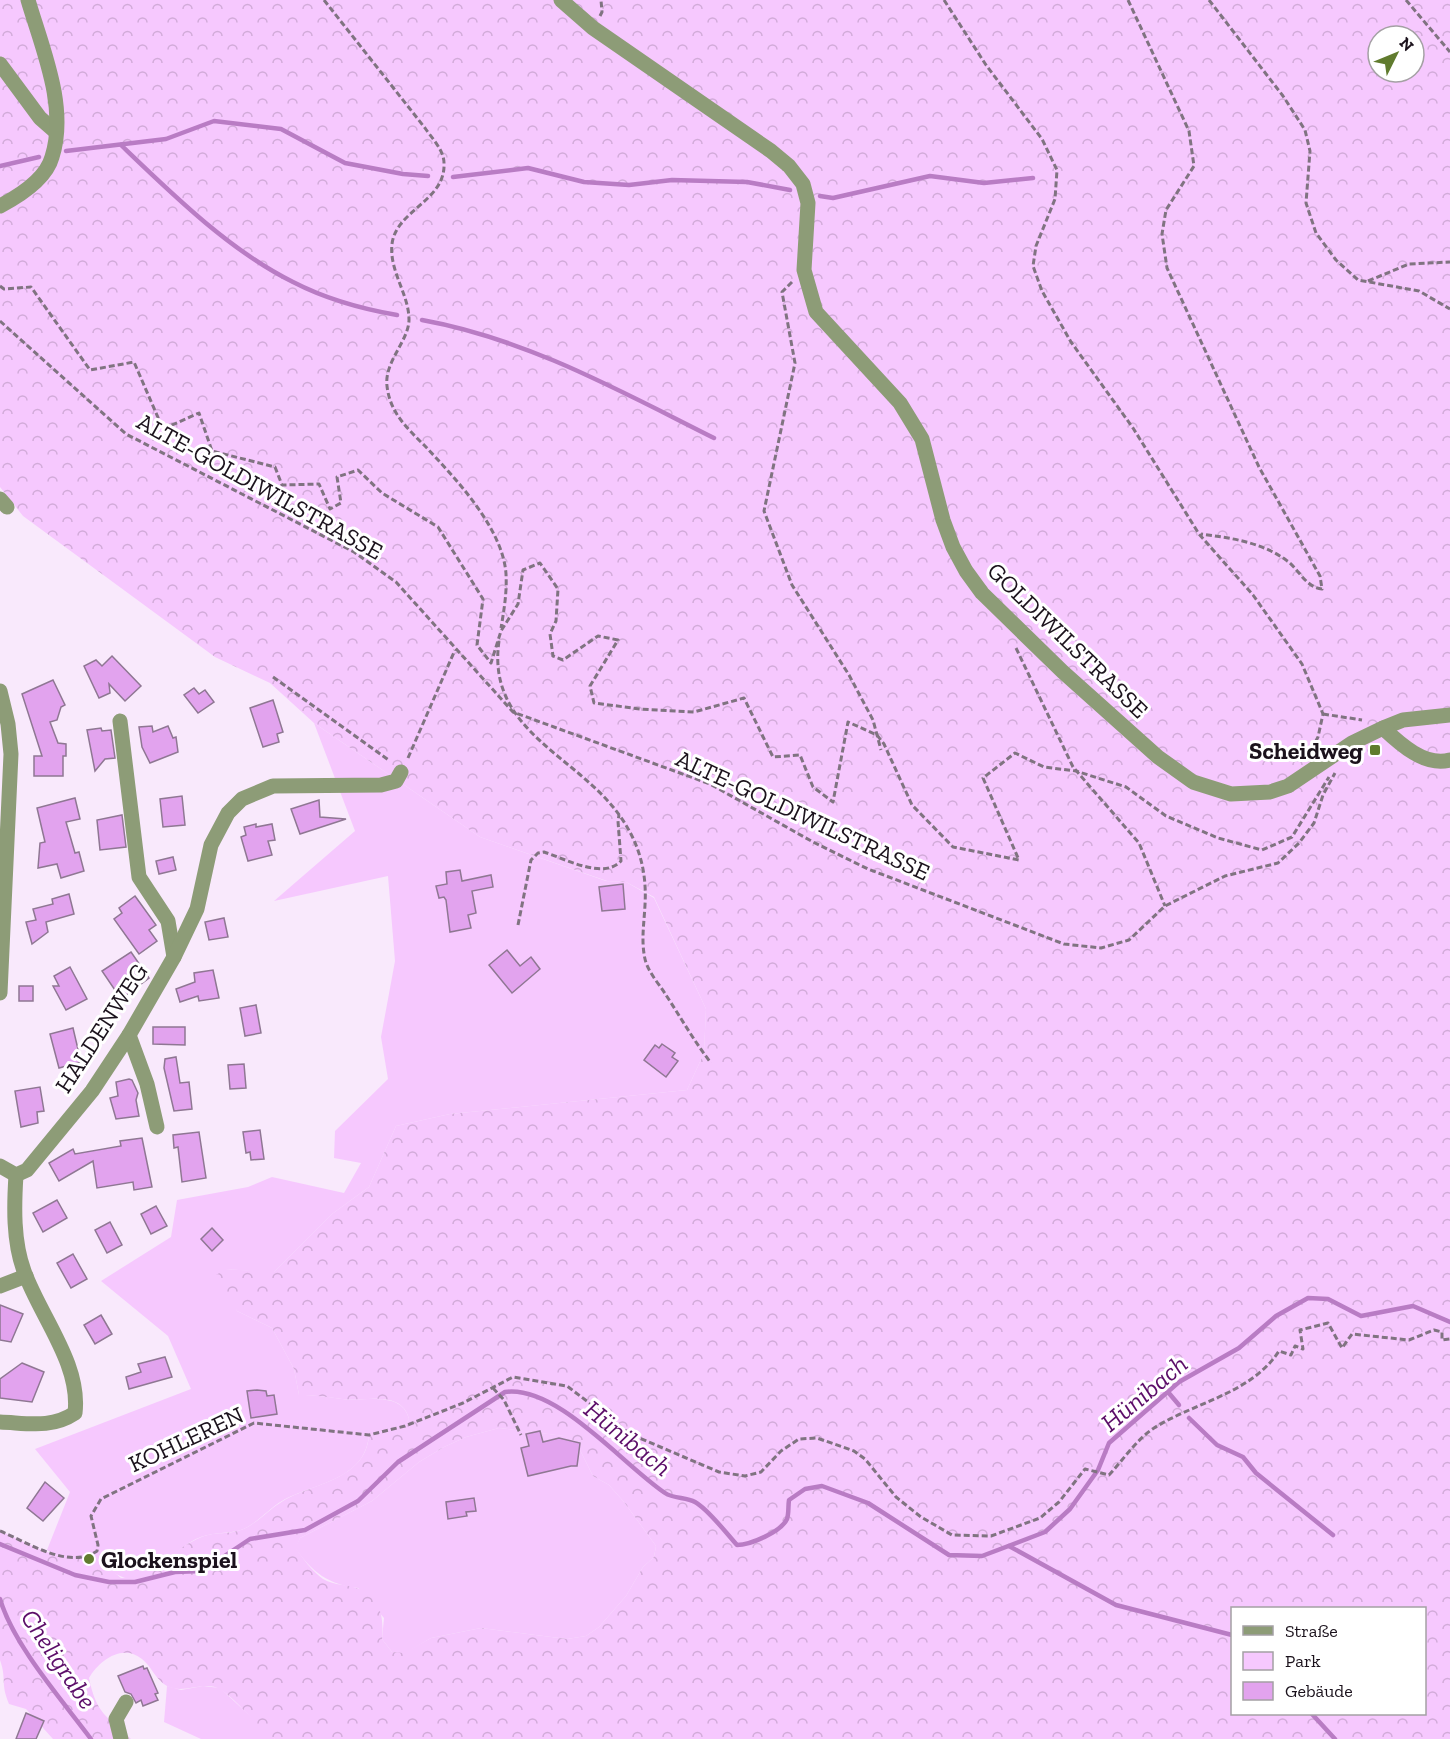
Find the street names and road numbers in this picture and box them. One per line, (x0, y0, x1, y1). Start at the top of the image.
street label: ALTE-GOLDIWILSTRASSE (132, 406, 388, 566)
street label: GOLDIWILSTRASSE (982, 556, 1154, 724)
street label: ALTE-GOLDIWILSTRASSE (672, 743, 934, 887)
street label: HALDENWEG (48, 958, 154, 1098)
street label: KOHLEREN (124, 1400, 248, 1478)

